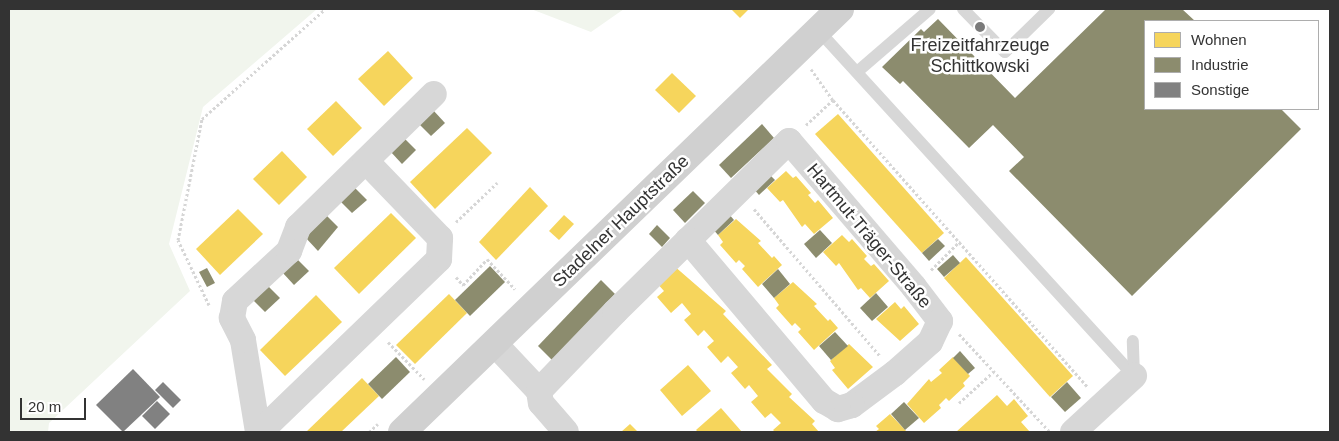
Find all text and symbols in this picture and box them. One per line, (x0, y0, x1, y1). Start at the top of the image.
legend (1144, 20, 1319, 110)
marker: Freizeitfahrzeuge Schittkowski (974, 21, 986, 33)
text: Wohnen (1191, 31, 1247, 48)
place label: Freizeitfahrzeuge Schittkowski (910, 35, 1050, 78)
text: Industrie (1191, 56, 1249, 73)
text: Sonstige (1191, 81, 1249, 98)
street label: Stadelner Hauptstraße (548, 150, 694, 292)
street label: Hartmut-Träger-Straße (802, 159, 936, 313)
scale bar (22, 388, 89, 420)
text: 20 m (28, 398, 61, 415)

